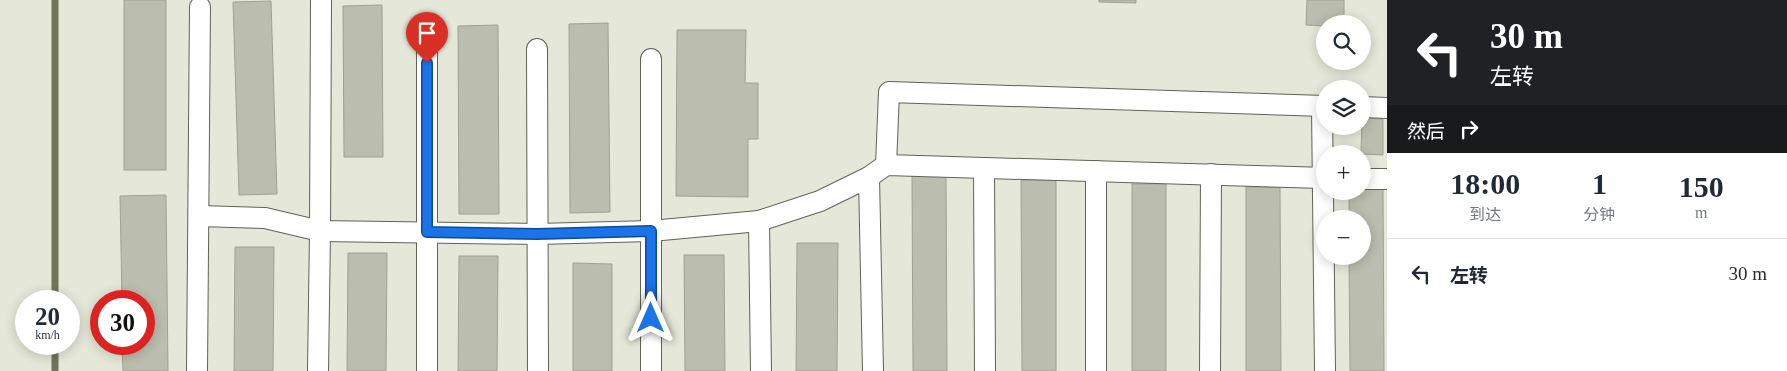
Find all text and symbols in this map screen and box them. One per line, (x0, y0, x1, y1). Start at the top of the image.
pin (406, 12, 448, 63)
map controls (1316, 15, 1371, 265)
button: search (1316, 15, 1371, 70)
text: 30 m (1490, 17, 1563, 56)
icon: arrive (413, 19, 441, 47)
icon: left (1407, 20, 1472, 85)
text: 左转 (1490, 64, 1534, 89)
button: layers (1316, 80, 1371, 135)
icon: right (1455, 115, 1483, 143)
text: 然后 (1407, 121, 1445, 142)
button: + (1316, 145, 1371, 200)
text: 18:00 (1450, 167, 1520, 200)
text: 1 (1592, 167, 1607, 200)
text: 150 (1679, 170, 1724, 203)
text: m (1695, 204, 1707, 221)
text: 到达 (1469, 206, 1501, 223)
text: 分钟 (1583, 206, 1615, 223)
button: − (1316, 210, 1371, 265)
icon: left (1407, 260, 1435, 288)
text: 30 m (1728, 263, 1767, 284)
text: 左转 (1450, 265, 1488, 286)
speed limit sign: 30 (90, 290, 155, 355)
position arrow (624, 291, 676, 343)
text: 20 (35, 303, 60, 330)
text: km/h (35, 328, 60, 342)

